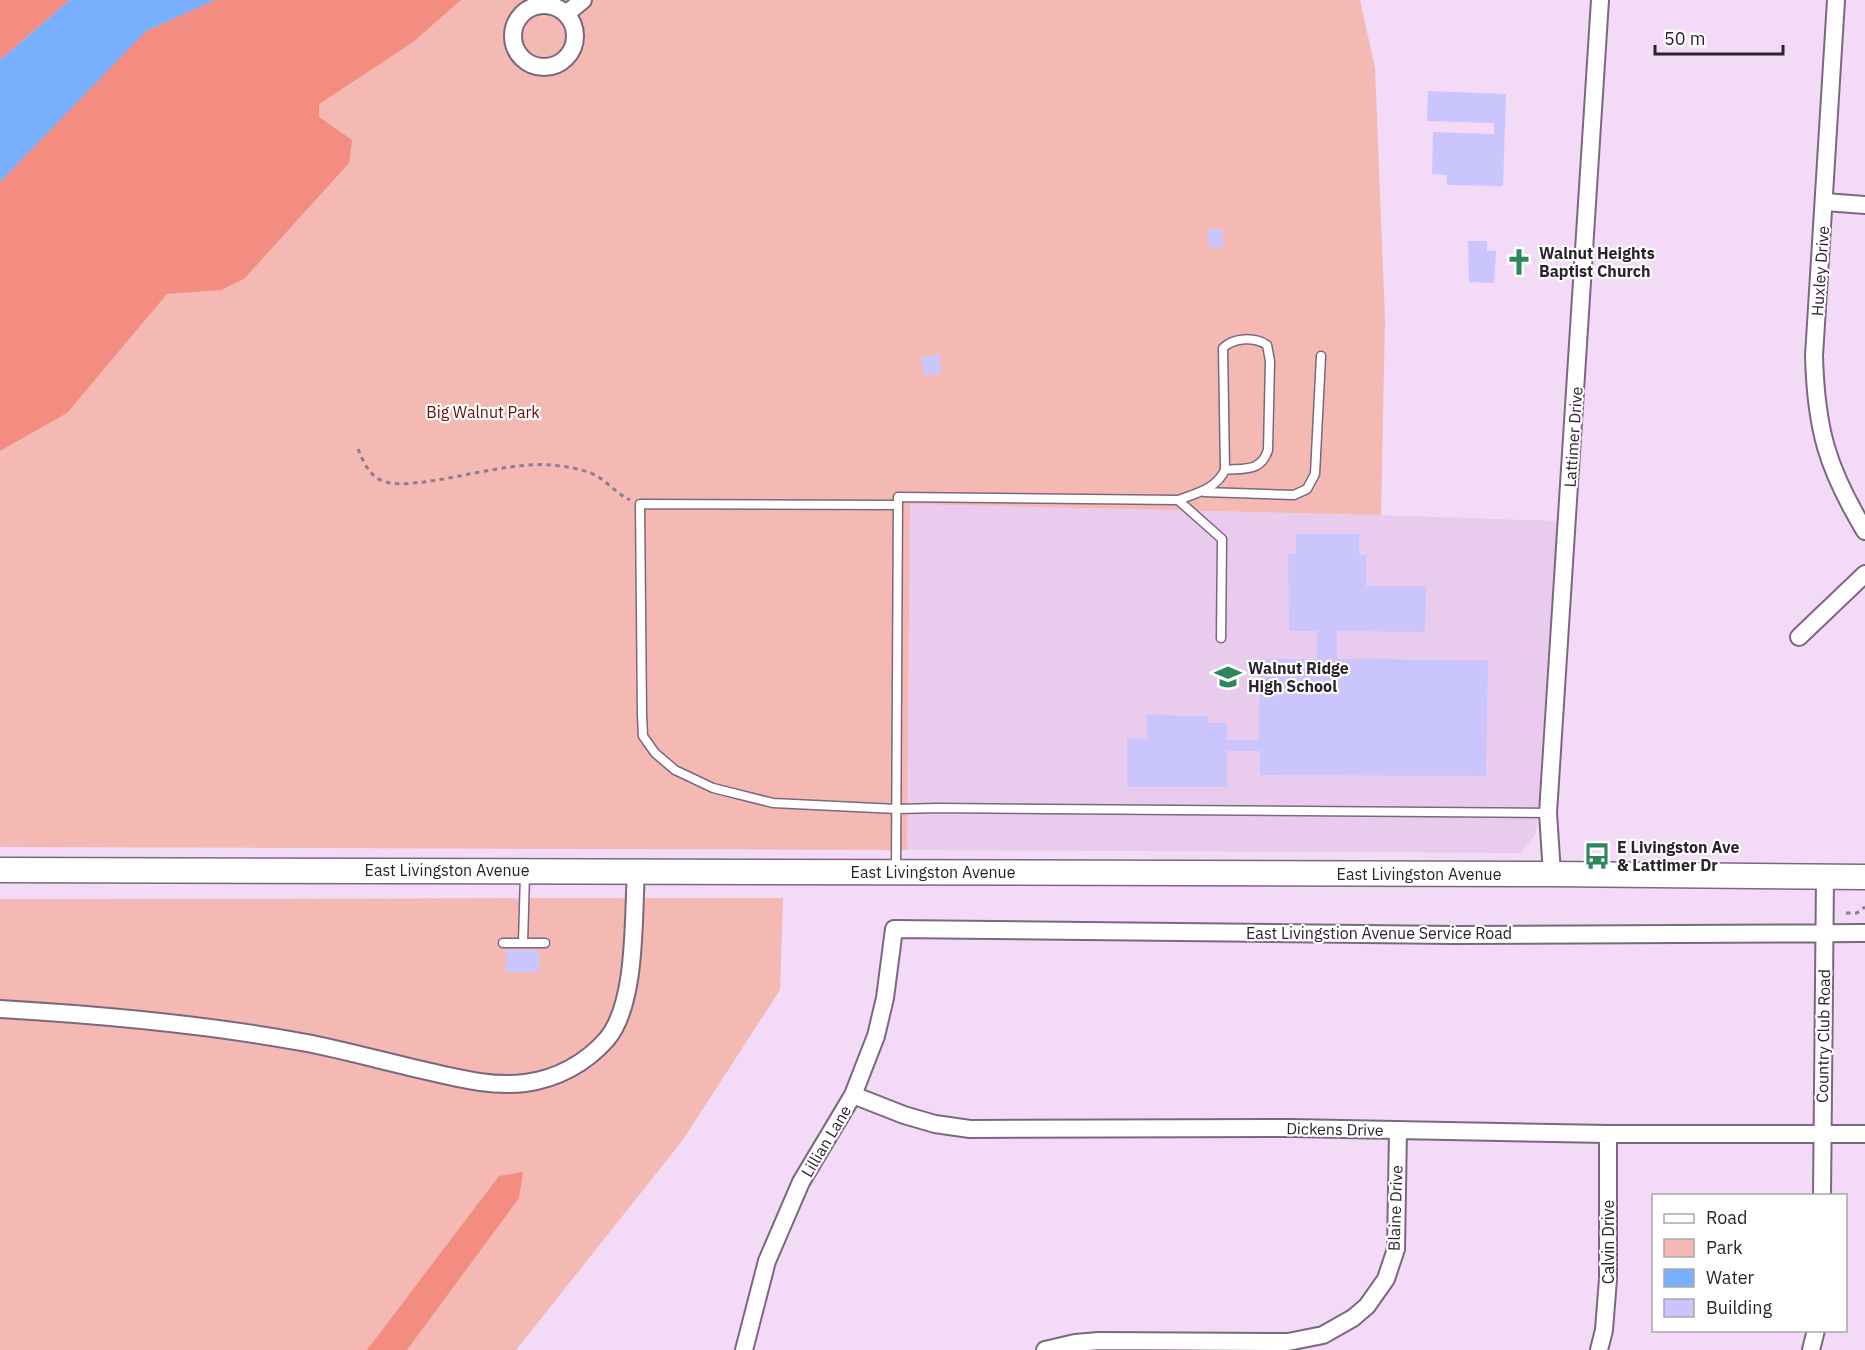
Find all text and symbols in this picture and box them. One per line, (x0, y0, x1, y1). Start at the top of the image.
scale bar (1655, 18, 1782, 56)
text: 50 m (1664, 27, 1706, 50)
street label: Huxley Drive (1807, 225, 1833, 317)
place label: Walnut Heights Baptist Church (1539, 243, 1655, 281)
church icon: Walnut Heights Baptist Church (1504, 247, 1534, 277)
street label: Lattimer Drive (1559, 386, 1587, 488)
park label: Big Walnut Park (426, 402, 540, 422)
place label: Walnut Ridge High School (1248, 658, 1349, 696)
school or university icon: Walnut Ridge High School (1213, 662, 1243, 692)
place label: E Livingston Ave & Lattimer Dr (1617, 837, 1739, 875)
bus stop icon: E Livingston Ave & Lattimer Dr (1582, 841, 1612, 871)
street label: East Livingston Avenue (365, 860, 530, 880)
street label: East Livingston Avenue (851, 862, 1016, 882)
street label: East Livingston Avenue (1337, 864, 1502, 884)
street label: East Livingstion Avenue Service Road (1246, 923, 1512, 943)
street label: Country Club Road (1812, 969, 1834, 1103)
street label: Lillian Lane (797, 1101, 855, 1181)
street label: Dickens Drive (1286, 1118, 1384, 1140)
street label: Blaine Drive (1384, 1164, 1407, 1251)
legend (1652, 1194, 1847, 1332)
street label: Calvin Drive (1598, 1200, 1618, 1284)
text: Road (1706, 1206, 1747, 1229)
text: Park (1706, 1236, 1743, 1259)
text: Water (1706, 1266, 1755, 1289)
text: Building (1706, 1296, 1773, 1319)

